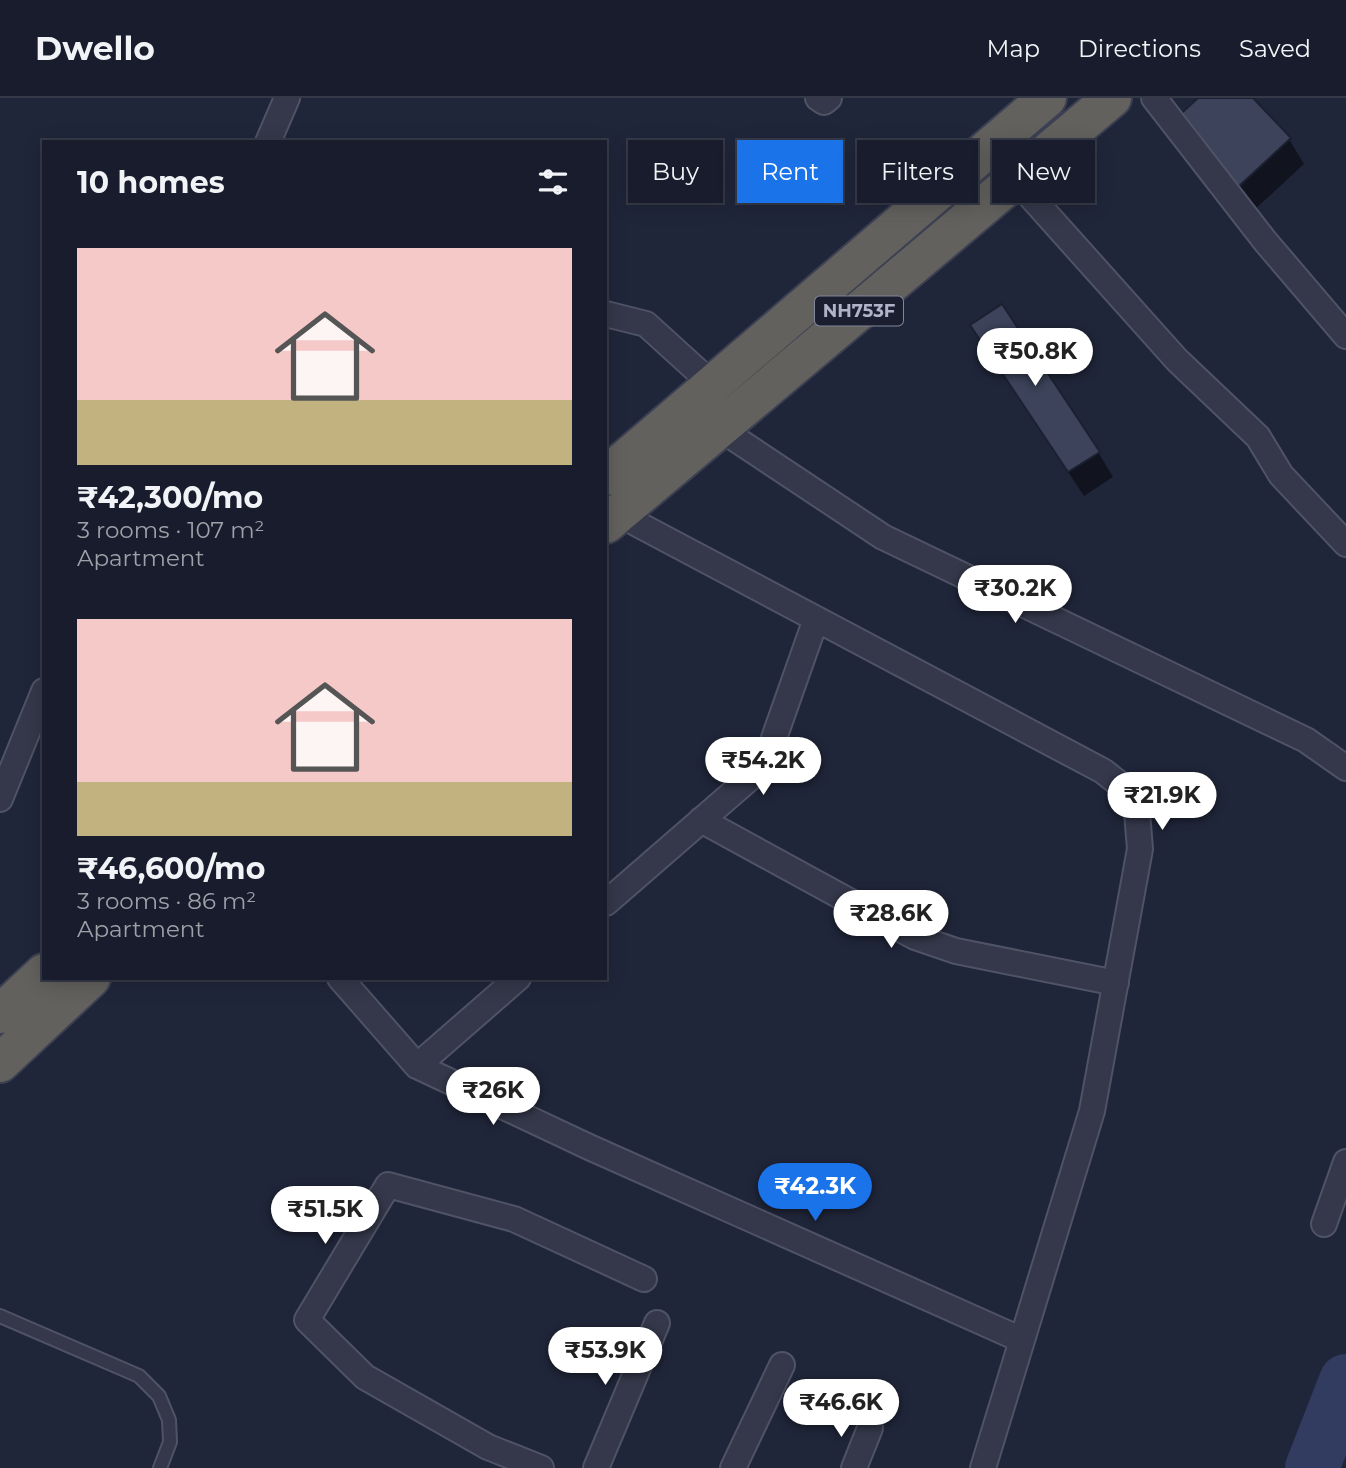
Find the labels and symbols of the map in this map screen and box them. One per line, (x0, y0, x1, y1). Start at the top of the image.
road number: NH753F (815, 296, 903, 326)
pin: ₹50.8K (978, 328, 1092, 388)
pin: ₹30.2K (958, 566, 1072, 625)
pin: ₹54.2K (706, 738, 820, 797)
pin: ₹21.9K (1105, 772, 1219, 832)
pin: ₹28.6K (834, 890, 948, 950)
pin: ₹26K (452, 1068, 534, 1127)
pin: ₹42.3K (758, 1164, 872, 1223)
pin: ₹51.5K (268, 1186, 382, 1246)
pin: ₹53.9K (548, 1328, 662, 1387)
pin: ₹46.6K (784, 1380, 898, 1439)

